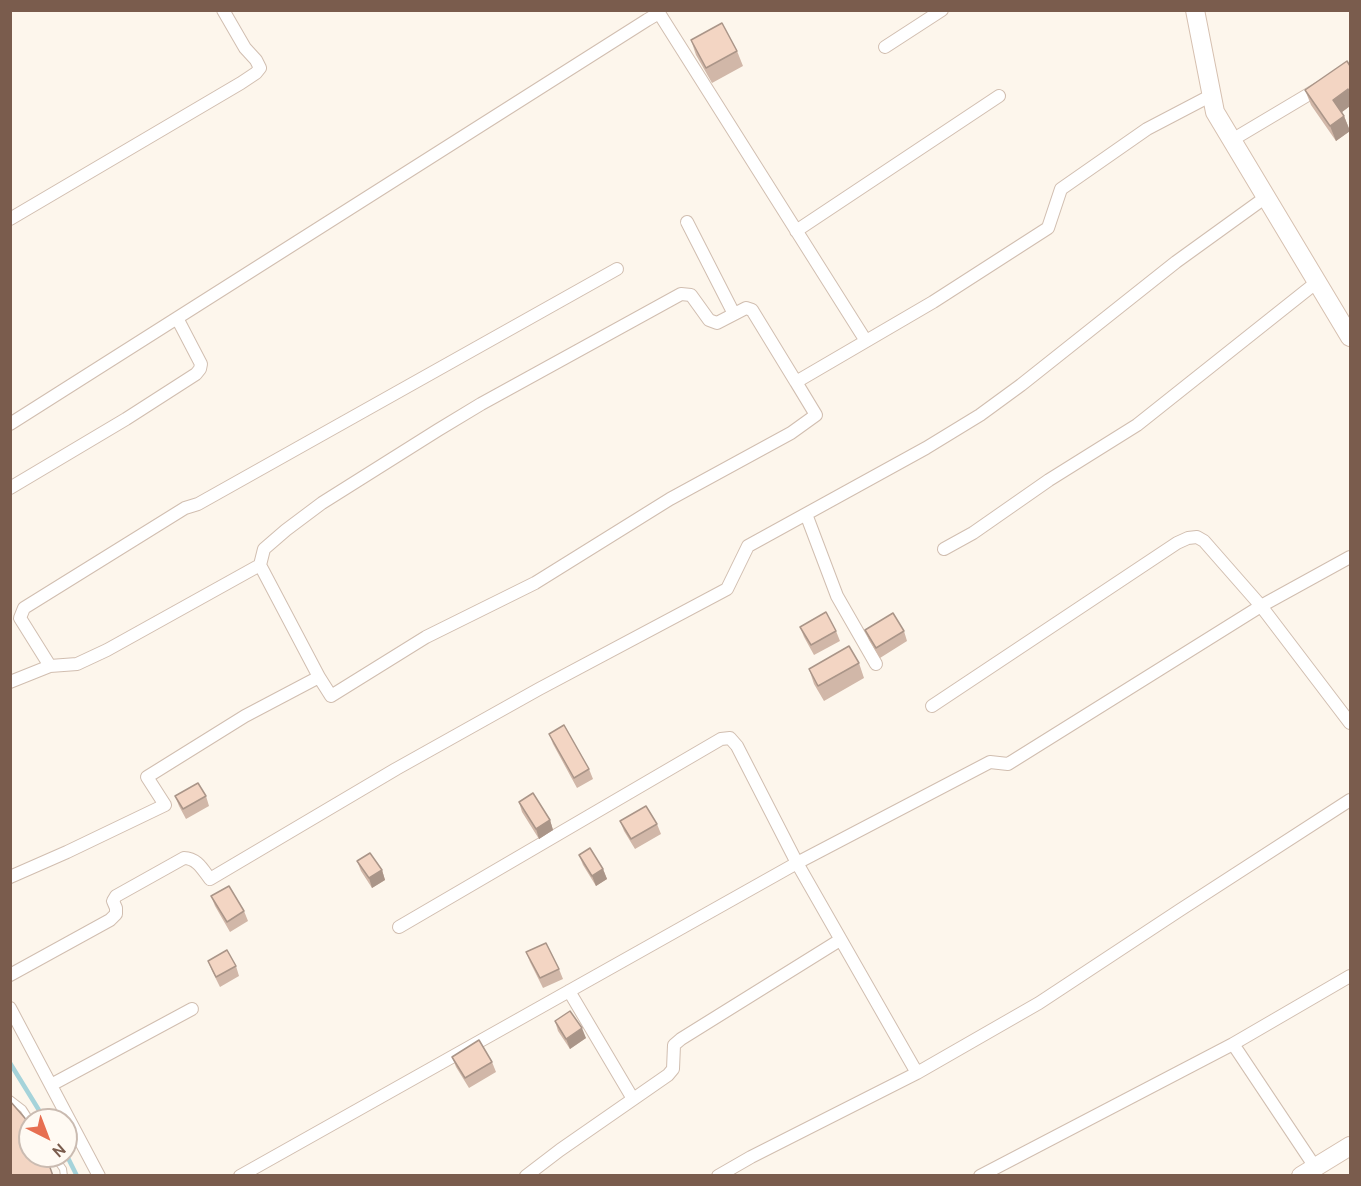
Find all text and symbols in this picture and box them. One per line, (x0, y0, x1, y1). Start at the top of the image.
north arrow (18, 1108, 78, 1168)
text: N (48, 1139, 70, 1161)

